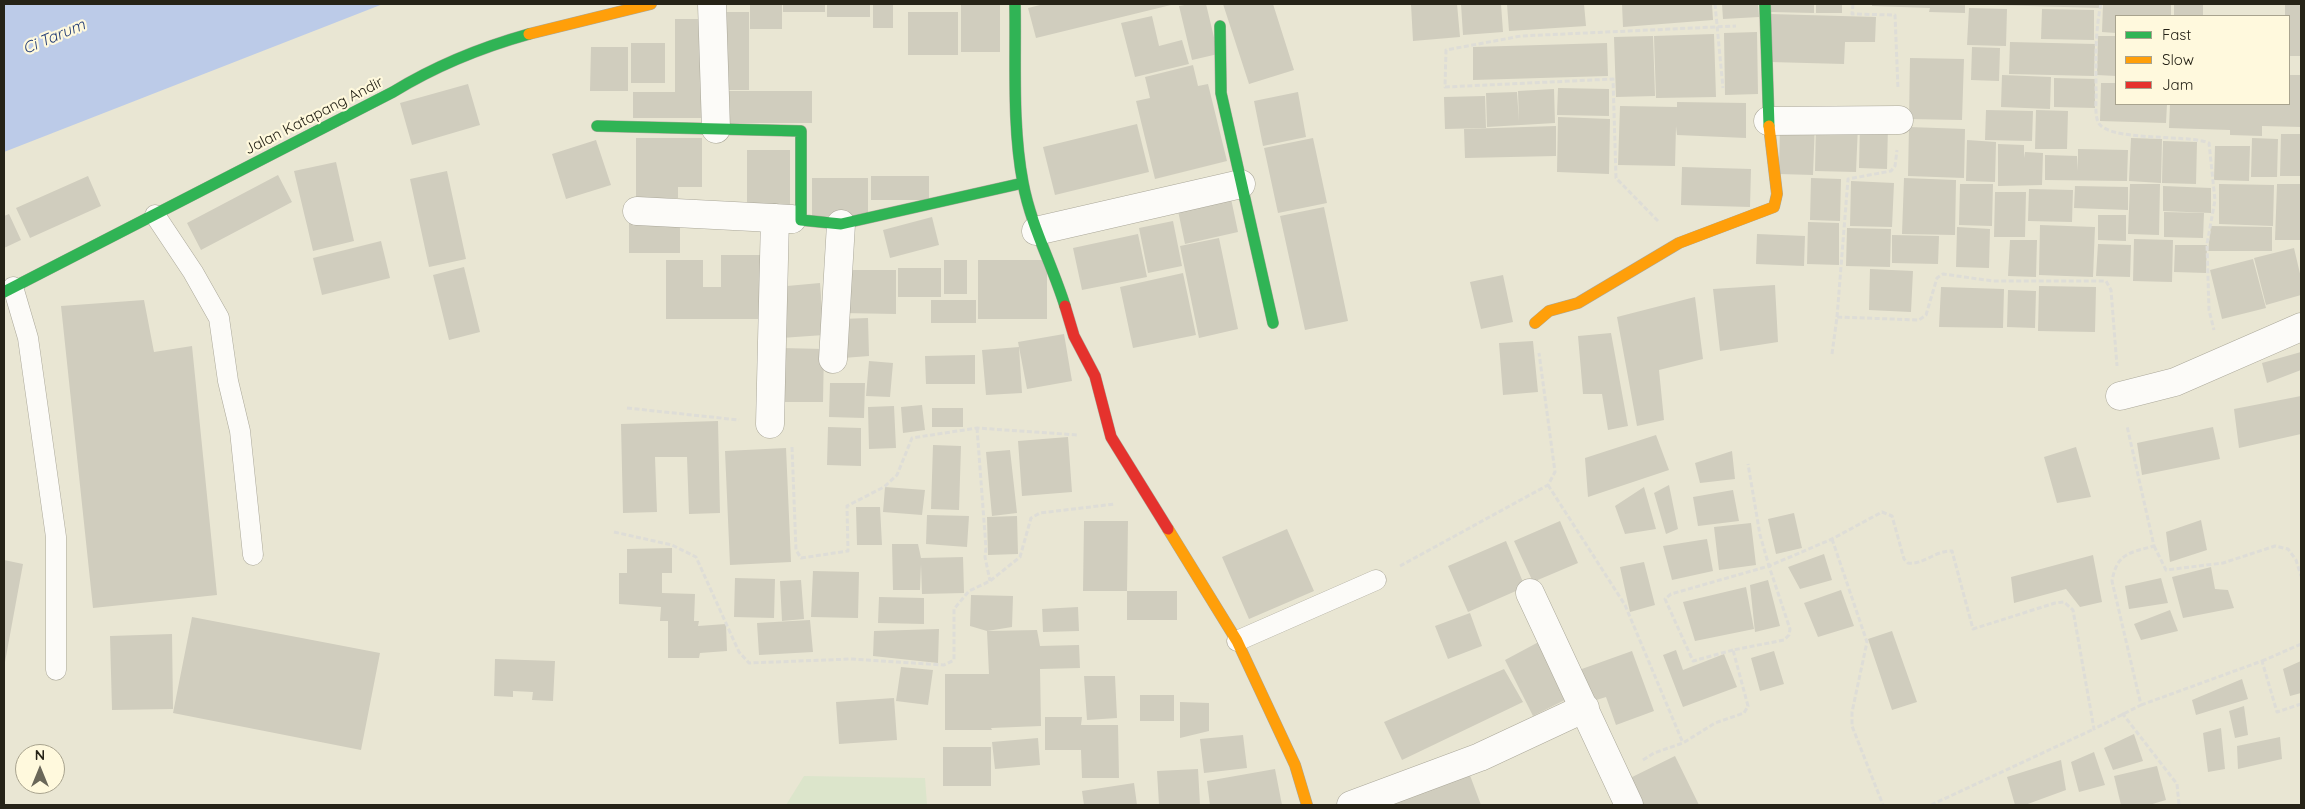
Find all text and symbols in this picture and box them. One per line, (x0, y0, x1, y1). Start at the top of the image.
water label: Ci Tarum (20, 15, 88, 59)
legend (2115, 15, 2290, 105)
text: Fast (2162, 25, 2191, 44)
text: Slow (2162, 50, 2194, 69)
street label: Jalan Katapang Andir (242, 73, 386, 159)
text: Jam (2162, 75, 2193, 94)
north arrow (15, 744, 65, 794)
text: N (35, 746, 45, 764)

